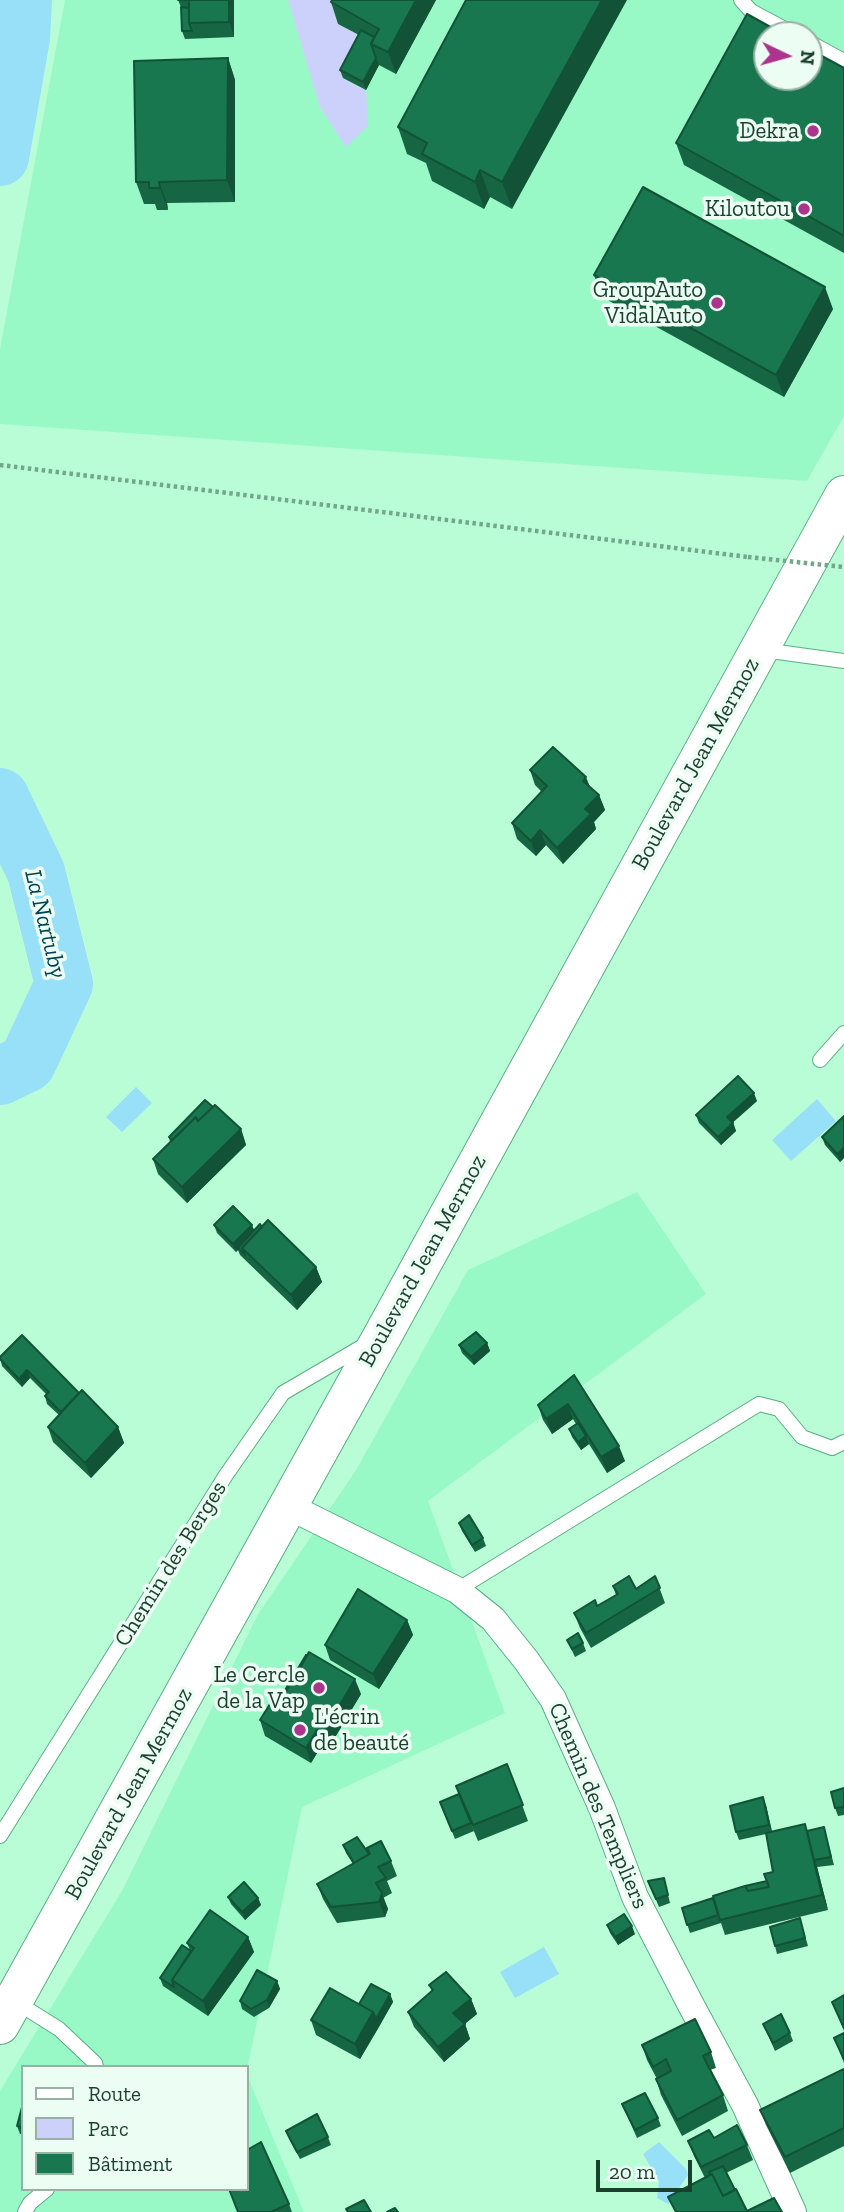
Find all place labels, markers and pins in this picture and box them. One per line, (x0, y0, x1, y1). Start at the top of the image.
place label: Dekra (739, 117, 799, 145)
marker: Dekra (805, 123, 821, 139)
place label: Kiloutou (705, 195, 790, 223)
marker: Kiloutou (796, 201, 812, 217)
place label: GroupAuto VidalAuto (593, 276, 703, 330)
marker: GroupAuto VidalAuto (709, 295, 725, 311)
place label: Le Cercle de la Vap (214, 1661, 305, 1715)
marker: Le Cercle de la Vap (311, 1680, 327, 1696)
place label: L'écrin de beauté (314, 1703, 409, 1757)
marker: L'écrin de beauté (292, 1722, 308, 1738)

